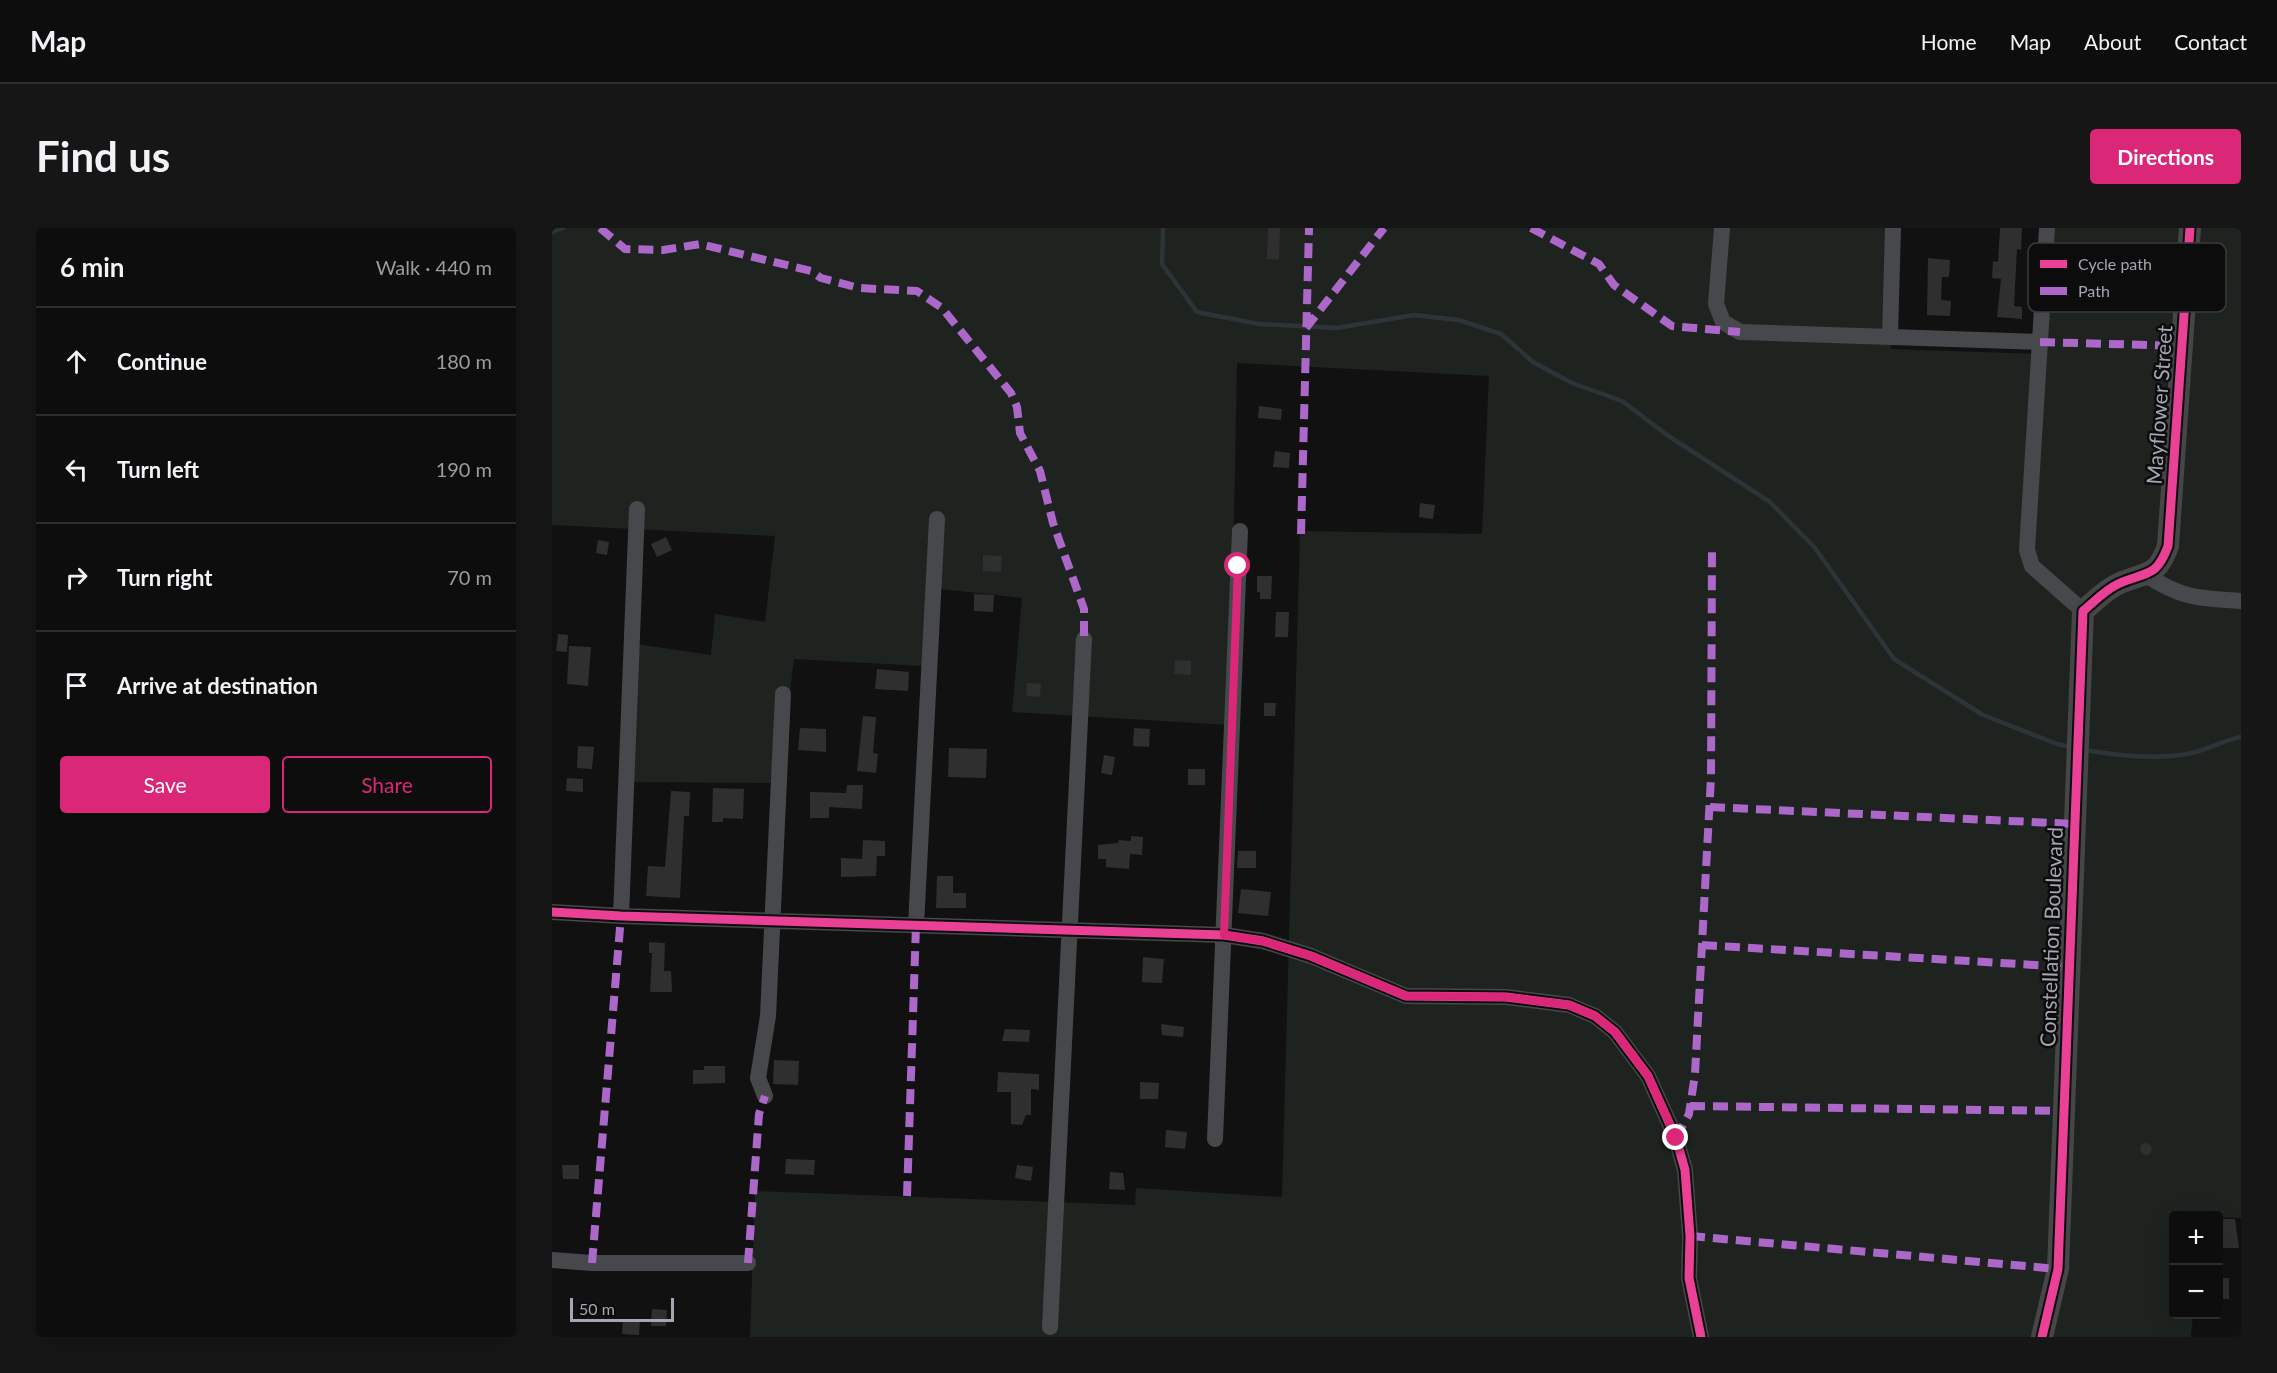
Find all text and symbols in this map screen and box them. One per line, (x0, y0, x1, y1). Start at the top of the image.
text: Map (30, 24, 86, 58)
text: Home (1921, 29, 1977, 54)
text: Map (2010, 29, 2051, 54)
text: About (2084, 29, 2141, 54)
text: Contact (2174, 29, 2247, 54)
button: Directions (2090, 129, 2241, 184)
text: Find us (36, 131, 170, 181)
legend (2028, 243, 2226, 312)
text: 6 min (60, 251, 124, 283)
text: Cycle path (2078, 254, 2152, 273)
text: Walk · 440 m (376, 255, 492, 279)
text: Path (2078, 281, 2110, 300)
street label: Mayflower Street (2140, 324, 2177, 485)
icon: ahead (60, 345, 93, 378)
text: Continue (117, 348, 207, 375)
text: 180 m (436, 349, 492, 373)
icon: left (60, 453, 93, 486)
text: Turn left (117, 456, 199, 483)
text: 190 m (436, 457, 492, 481)
route start (1224, 552, 1250, 578)
icon: right (60, 561, 93, 594)
text: Turn right (117, 564, 212, 591)
text: 70 m (447, 565, 492, 589)
icon: arrive (60, 669, 93, 702)
text: Arrive at destination (117, 672, 318, 699)
button: Save (60, 756, 270, 813)
button: Share (282, 756, 492, 813)
street label: Constellation Boulevard (2034, 827, 2067, 1047)
route end (1662, 1124, 1688, 1150)
map controls (2169, 1211, 2223, 1319)
button: + (2169, 1211, 2223, 1265)
button: − (2169, 1265, 2223, 1319)
scale bar (570, 1295, 674, 1322)
text: 50 m (579, 1299, 615, 1318)

